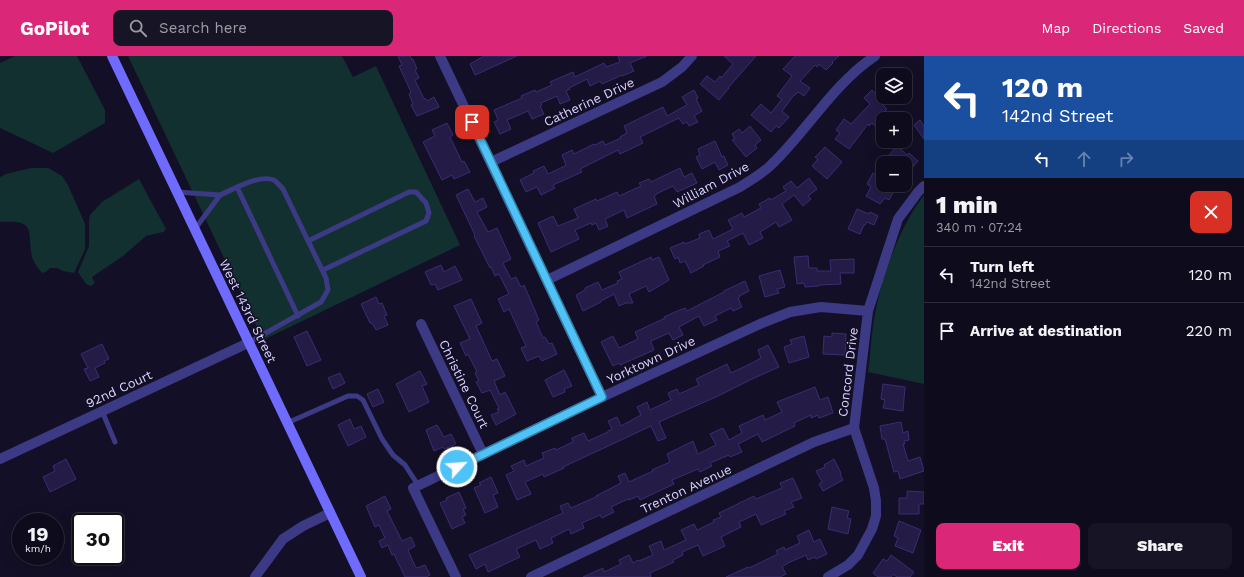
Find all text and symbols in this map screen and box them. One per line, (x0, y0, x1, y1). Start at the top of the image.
search box (113, 10, 393, 46)
text: GoPilot (20, 17, 89, 40)
icon: search (127, 17, 149, 39)
text: Search here (159, 19, 247, 37)
text: Map (1042, 20, 1070, 36)
text: Directions (1092, 20, 1161, 36)
text: Saved (1183, 20, 1224, 36)
map controls (876, 68, 912, 192)
button: layers (876, 68, 912, 104)
text: 120 m (1002, 71, 1083, 104)
icon: left (936, 72, 988, 124)
street label: Catherine Drive (541, 74, 637, 130)
pin (455, 105, 489, 139)
text: 142nd Street (1002, 105, 1113, 126)
icon: arrive (461, 111, 483, 133)
button: + (876, 112, 912, 148)
icon: left (1031, 148, 1053, 170)
icon: ahead (1073, 148, 1095, 170)
icon: right (1115, 148, 1137, 170)
button: − (876, 156, 912, 192)
street label: William Drive (670, 159, 752, 211)
text: 1 min (936, 191, 998, 219)
button: close (1190, 191, 1232, 233)
text: 340 m · 07:24 (936, 220, 1022, 235)
street label: West 143rd Street (216, 257, 280, 366)
text: Turn left (970, 258, 1034, 276)
icon: left (936, 264, 958, 286)
text: 120 m (1189, 266, 1232, 284)
text: 142nd Street (970, 276, 1050, 291)
icon: arrive (936, 320, 958, 342)
text: Arrive at destination (970, 322, 1122, 340)
text: 220 m (1186, 322, 1232, 340)
street label: Concord Drive (835, 326, 861, 418)
street label: Yorktown Drive (604, 333, 698, 387)
street label: Christine Court (436, 337, 492, 431)
street label: 92nd Court (84, 367, 155, 411)
position arrow (436, 446, 478, 488)
street label: Trenton Avenue (638, 461, 734, 517)
speed limit sign: 30 (72, 513, 124, 565)
text: 19 (28, 522, 48, 546)
button: Exit (936, 523, 1080, 569)
button: Share (1088, 523, 1232, 569)
text: km/h (25, 543, 51, 554)

